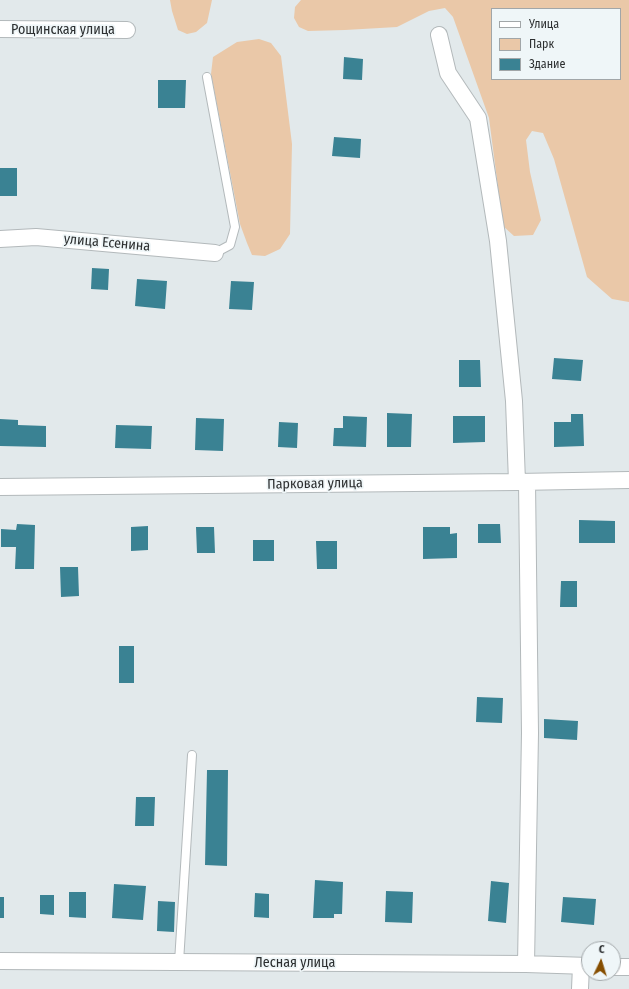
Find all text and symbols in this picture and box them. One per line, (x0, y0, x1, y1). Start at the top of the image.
legend (491, 8, 621, 80)
text: Улица (529, 17, 559, 31)
street label: Рощинская улица (11, 22, 115, 38)
text: Парк (529, 37, 554, 51)
text: Здание (529, 57, 565, 71)
street label: улица Есенина (63, 231, 151, 255)
street label: Парковая улица (267, 475, 363, 493)
north arrow (581, 941, 621, 981)
text: С (598, 943, 605, 956)
street label: Лесная улица (255, 955, 335, 971)

